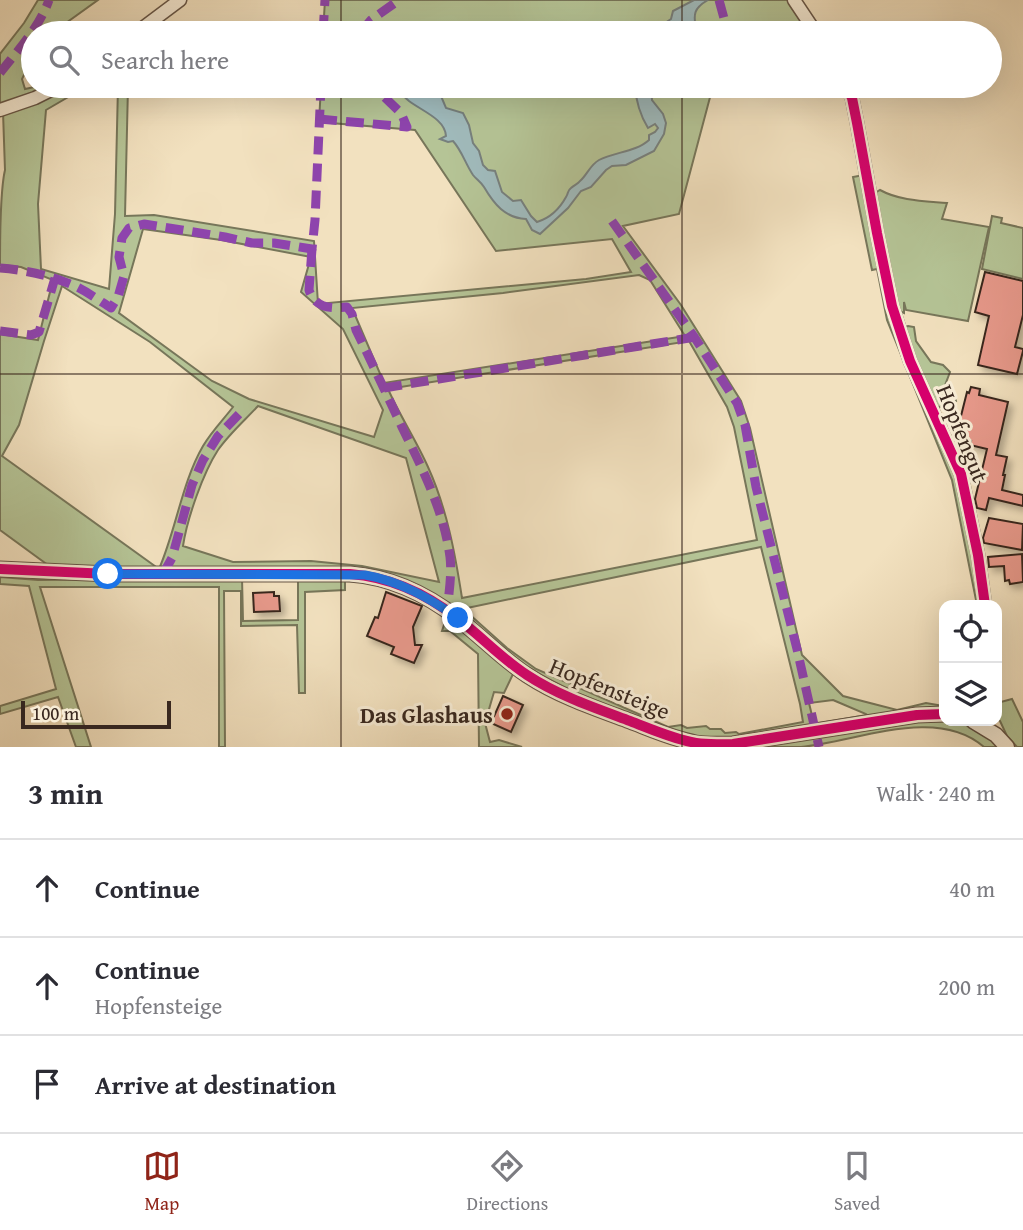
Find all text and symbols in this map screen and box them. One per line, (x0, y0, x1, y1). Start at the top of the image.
search box (21, 21, 1002, 98)
text: Search here (101, 40, 229, 79)
icon: search (45, 41, 83, 79)
street label: Hopfengut (928, 379, 998, 487)
route start (92, 558, 123, 589)
map controls (939, 600, 1002, 726)
button: locate (939, 600, 1002, 663)
route end (442, 602, 473, 633)
street label: Hopfensteige (545, 649, 675, 727)
button: layers (939, 663, 1002, 726)
scale bar (21, 698, 172, 730)
place label: Das Glashaus (360, 698, 493, 731)
text: 100 m (32, 699, 79, 727)
marker: Das Glashaus (499, 706, 515, 722)
text: 3 min (28, 771, 103, 815)
text: Walk · 240 m (876, 776, 995, 809)
icon: ahead (28, 869, 66, 907)
text: Continue (95, 869, 200, 908)
text: 40 m (949, 872, 995, 905)
text: Continue (95, 950, 200, 989)
icon: ahead (28, 967, 66, 1005)
text: 200 m (938, 970, 995, 1003)
text: Hopfensteige (95, 989, 222, 1022)
icon: arrive (28, 1065, 66, 1103)
text: Arrive at destination (95, 1065, 336, 1104)
tab: Map (143, 1147, 181, 1217)
tab: Directions (467, 1147, 548, 1217)
tab: Saved (834, 1147, 880, 1217)

